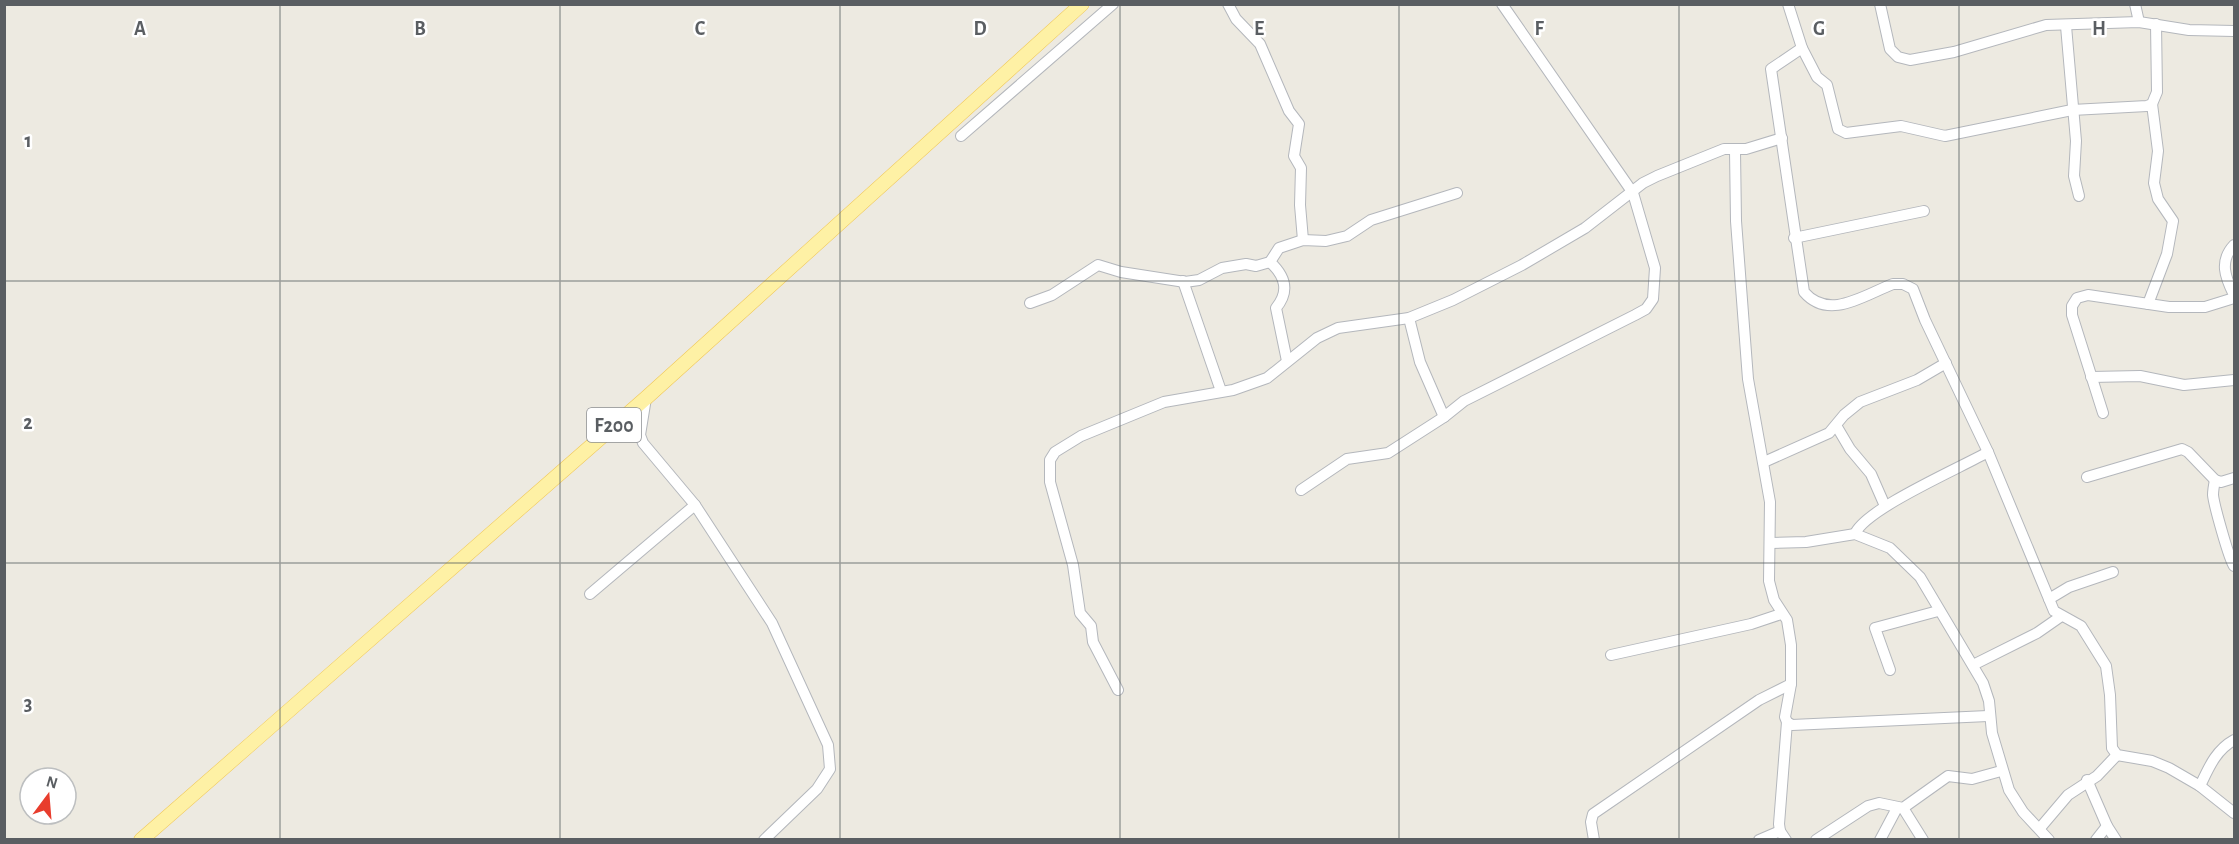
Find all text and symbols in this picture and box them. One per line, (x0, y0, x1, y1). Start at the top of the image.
text: A (134, 19, 146, 39)
text: B (414, 19, 426, 39)
text: C (695, 19, 706, 39)
text: D (973, 19, 987, 39)
text: E (1254, 19, 1264, 39)
text: F (1534, 19, 1544, 39)
text: G (1813, 19, 1825, 39)
text: H (2092, 19, 2106, 39)
text: 1 (24, 131, 32, 151)
road number: F200 (587, 408, 641, 442)
text: 2 (23, 413, 33, 433)
text: 3 (24, 694, 32, 714)
north arrow (18, 766, 78, 826)
text: N (44, 773, 59, 792)

